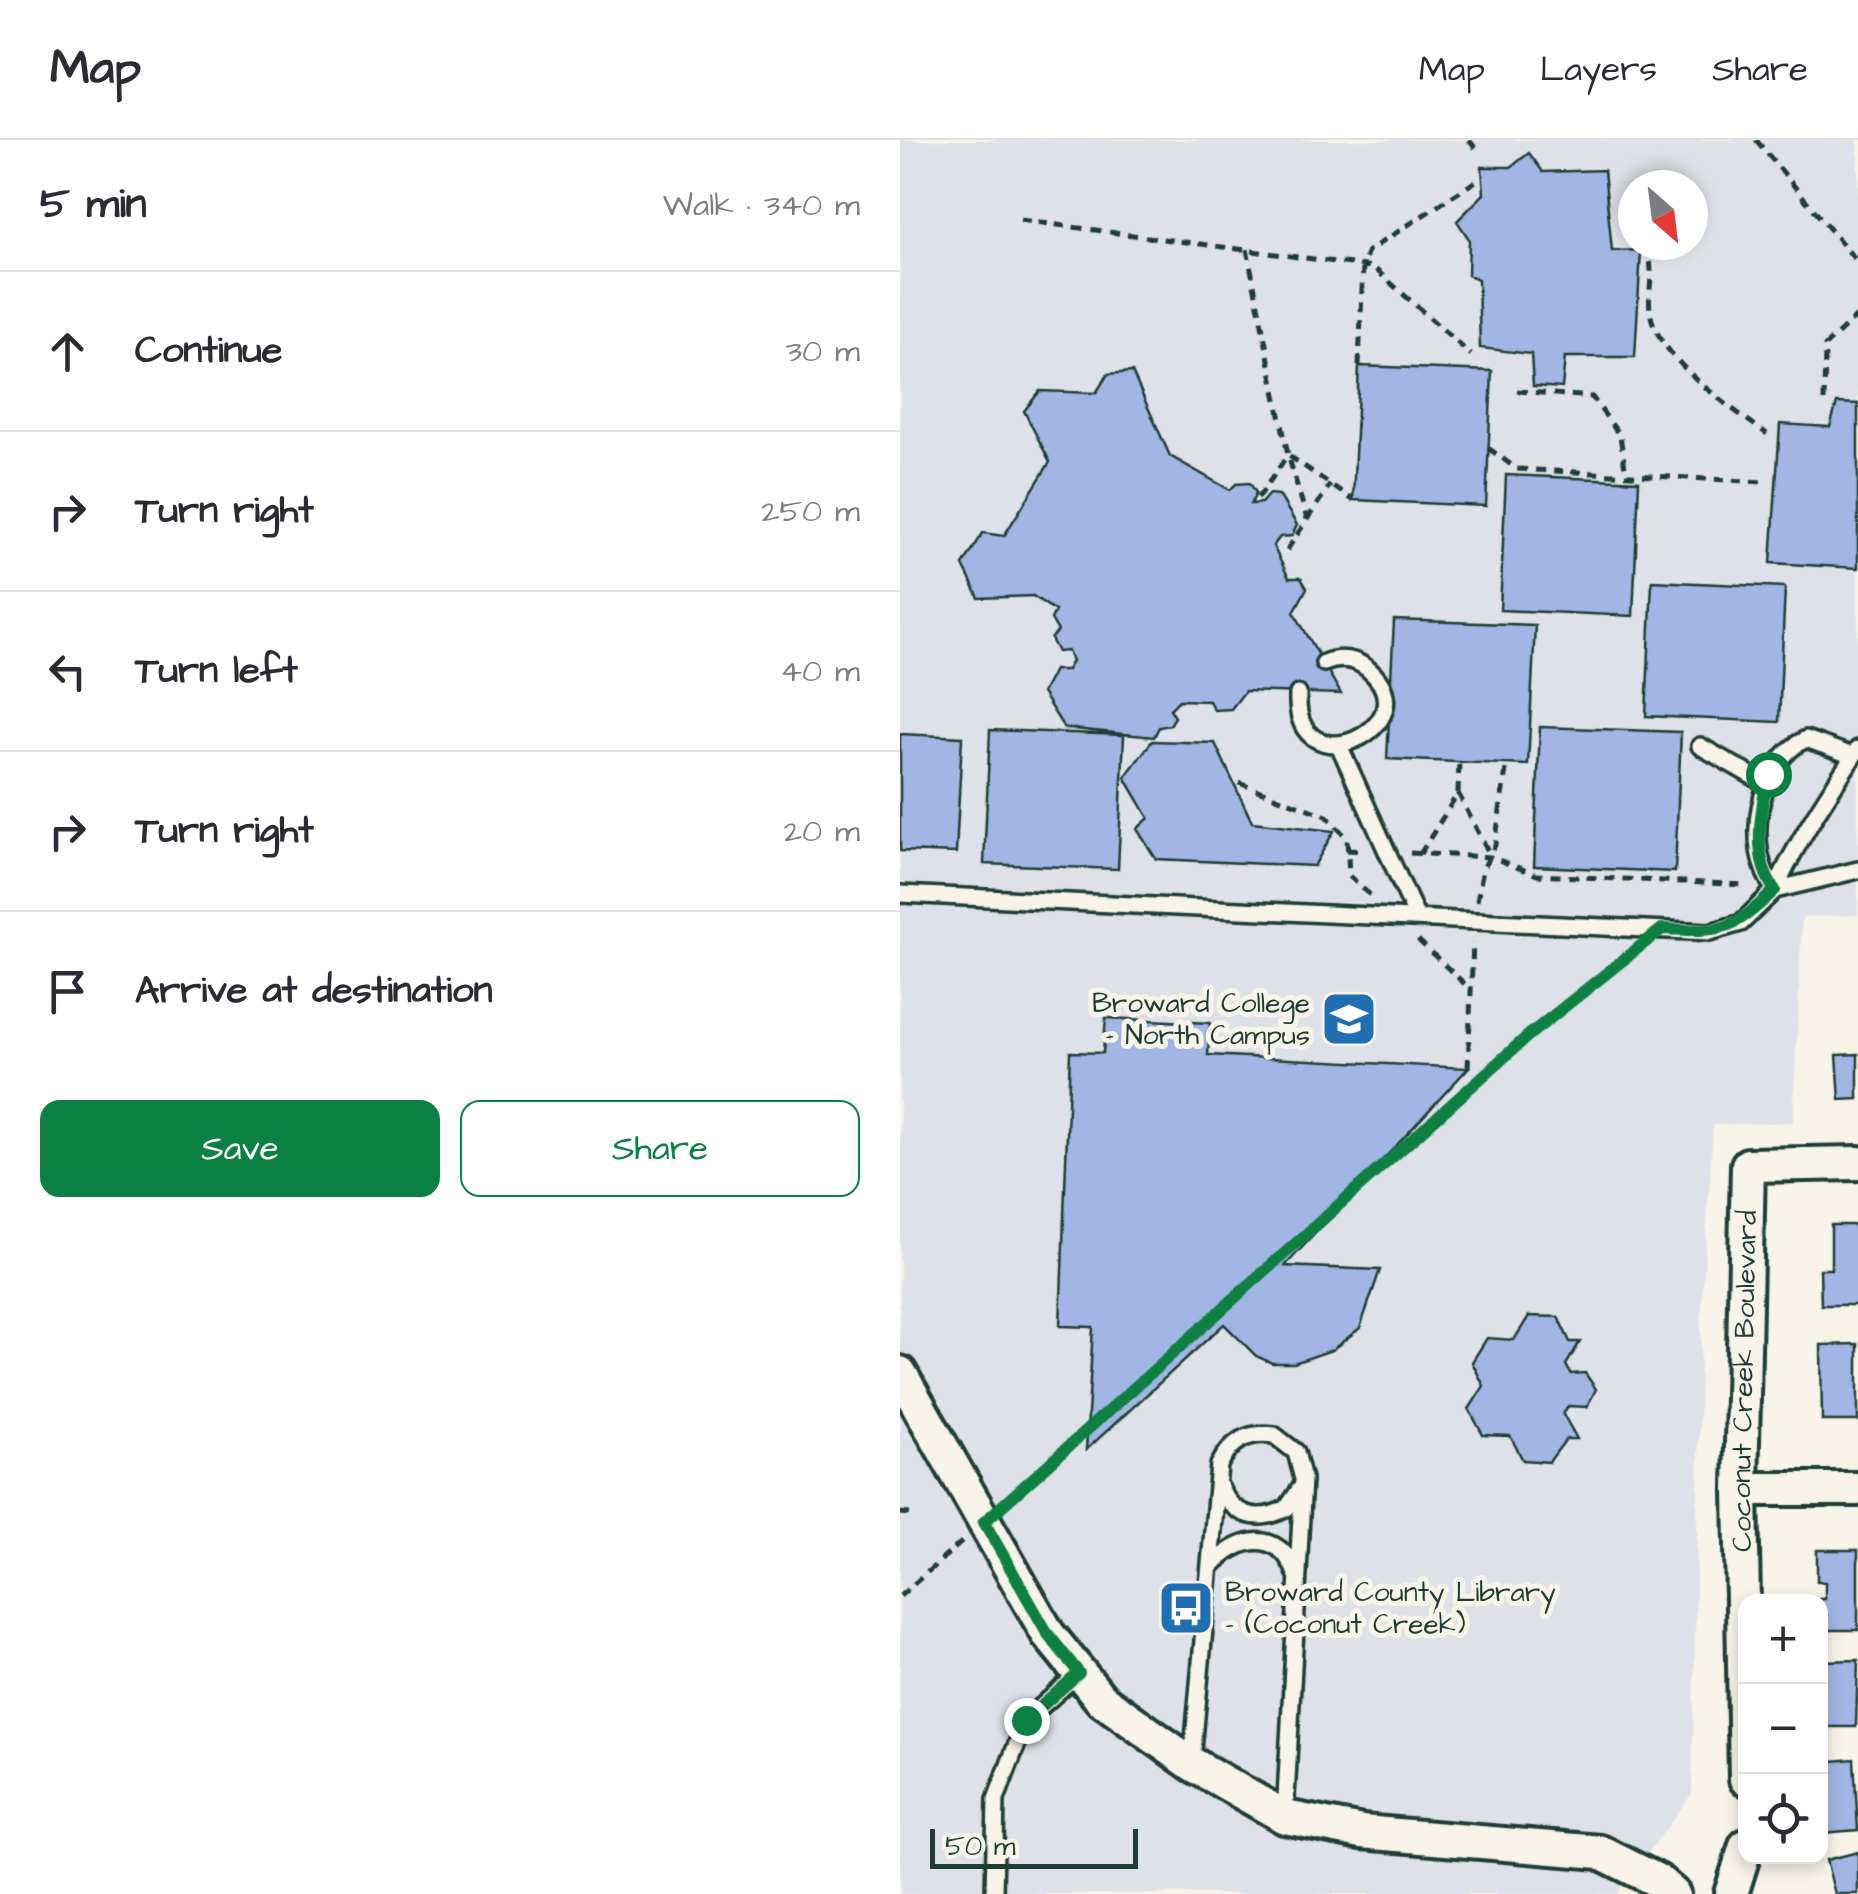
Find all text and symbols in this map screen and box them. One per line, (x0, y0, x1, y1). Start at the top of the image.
text: Map (50, 36, 141, 102)
text: Map (1419, 45, 1485, 94)
text: Layers (1540, 45, 1657, 94)
text: Share (1712, 45, 1808, 94)
north arrow (1618, 170, 1708, 260)
text: 5 min (40, 176, 147, 234)
text: Walk · 340 m (663, 183, 860, 228)
icon: ahead (40, 324, 95, 379)
text: Continue (135, 325, 282, 377)
text: 30 m (786, 329, 860, 374)
icon: right (40, 484, 95, 539)
text: Turn right (135, 485, 314, 537)
text: 250 m (761, 489, 860, 534)
icon: left (40, 644, 95, 699)
text: Turn left (135, 645, 298, 697)
text: 40 m (780, 649, 860, 694)
route start (1746, 752, 1792, 798)
icon: right (40, 804, 95, 859)
text: Turn right (135, 805, 314, 857)
text: 20 m (784, 809, 860, 854)
icon: arrive (40, 964, 95, 1019)
text: Arrive at destination (135, 965, 492, 1017)
place label: Broward College - North Campus (1092, 984, 1310, 1055)
school or university icon: Broward College - North Campus (1319, 989, 1379, 1049)
button: Save (40, 1100, 440, 1197)
button: Share (460, 1100, 860, 1197)
street label: Coconut Creek Boulevard (1721, 1210, 1767, 1552)
place label: Broward County Library - (Coconut Creek) (1225, 1573, 1556, 1644)
bus stop icon: Broward County Library - (Coconut Creek) (1156, 1578, 1216, 1638)
map controls (1738, 1594, 1828, 1864)
button: + (1738, 1594, 1828, 1684)
button: − (1738, 1684, 1828, 1774)
route end (1004, 1698, 1050, 1744)
button: locate (1738, 1774, 1828, 1864)
scale bar (930, 1824, 1138, 1868)
text: 50 m (945, 1827, 1016, 1866)

